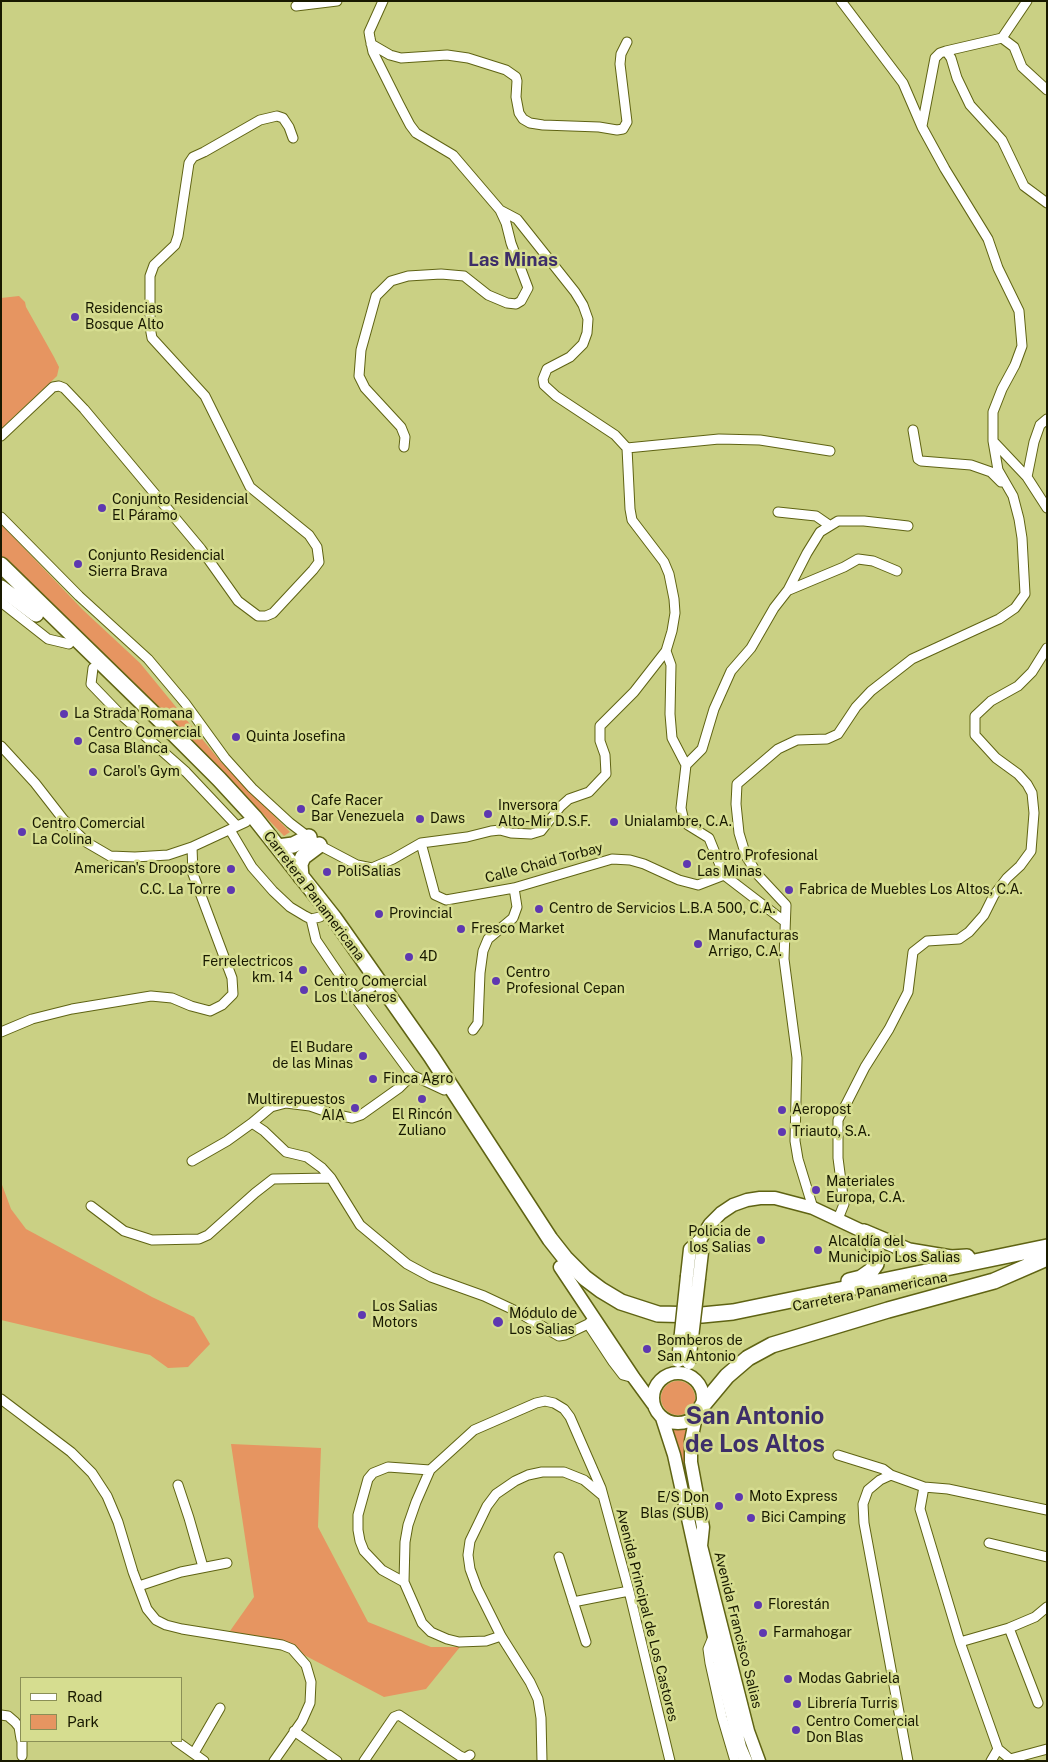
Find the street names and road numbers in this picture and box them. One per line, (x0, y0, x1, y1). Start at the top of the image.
street label: Carretera Panamericana (260, 828, 368, 964)
street label: Calle Chaid Torbay (483, 839, 605, 887)
street label: Carretera Panamericana (791, 1269, 949, 1315)
street label: Avenida Principal de Los Castores (612, 1507, 682, 1723)
street label: Avenida Francisco Salias (710, 1550, 766, 1710)

